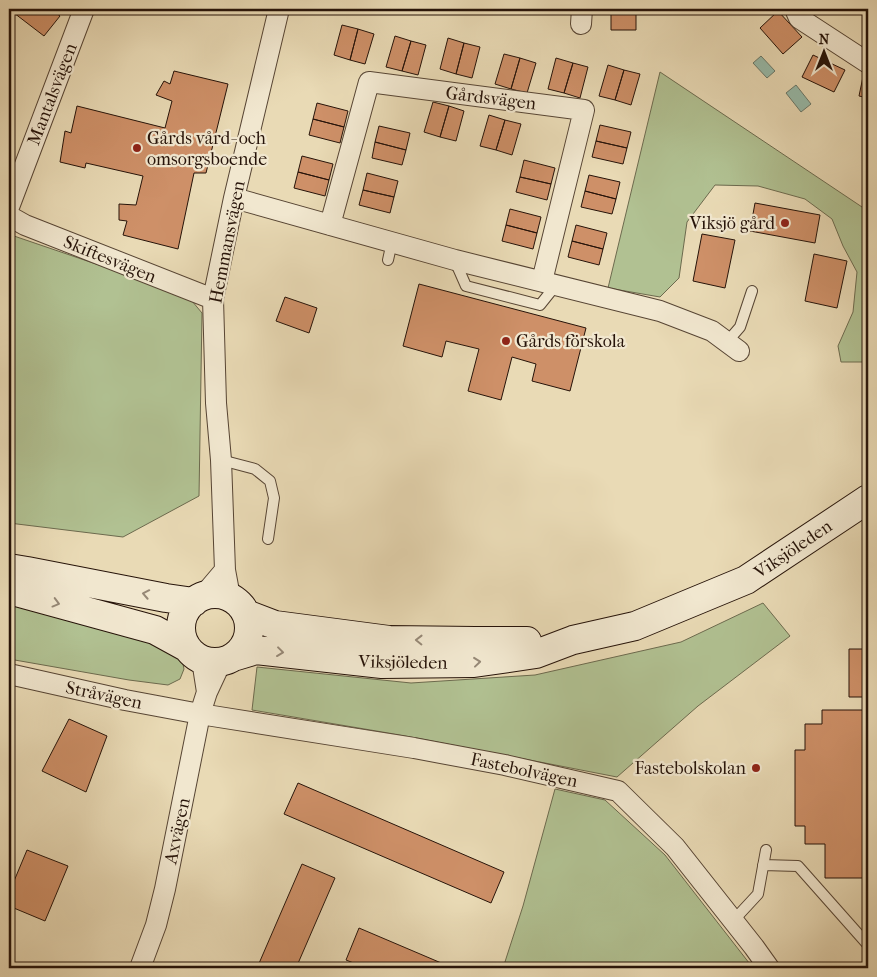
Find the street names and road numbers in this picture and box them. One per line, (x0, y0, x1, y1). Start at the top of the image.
street label: Mantalsvägen (23, 40, 82, 148)
street label: Gårdsvägen (444, 83, 538, 115)
street label: Hemmansvägen (205, 178, 250, 305)
street label: Skiftesvägen (60, 231, 160, 288)
street label: Viksjöleden (750, 515, 837, 584)
street label: Viksjöleden (357, 651, 448, 674)
street label: Stråvägen (64, 677, 145, 714)
street label: Fastebolvägen (468, 749, 580, 792)
street label: Axvägen (160, 796, 195, 867)

